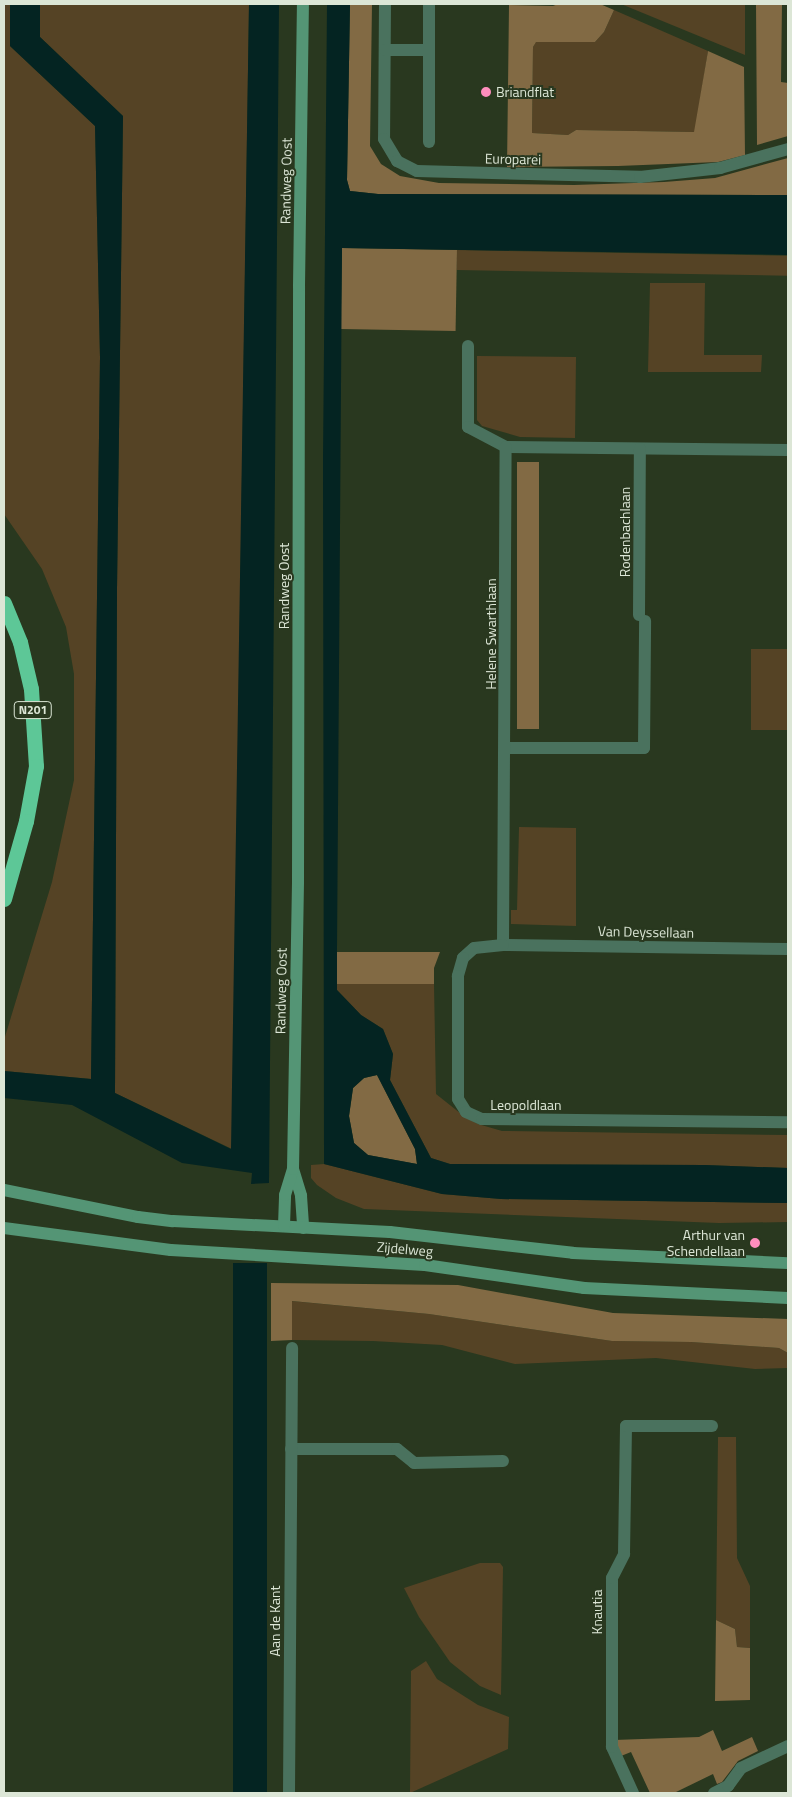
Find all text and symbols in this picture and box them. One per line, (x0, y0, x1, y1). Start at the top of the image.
place label: Briandflat (496, 84, 554, 100)
marker: Briandflat (480, 86, 492, 98)
street label: Randweg Oost (277, 138, 295, 224)
street label: Europarei (485, 150, 541, 168)
street label: Rodenbachlaan (617, 487, 633, 577)
street label: Randweg Oost (276, 543, 292, 629)
street label: Helene Swarthlaan (483, 578, 499, 690)
road number: N201 (13, 700, 53, 720)
street label: Van Deyssellaan (598, 923, 694, 941)
street label: Randweg Oost (272, 948, 290, 1034)
street label: Leopoldlaan (490, 1097, 562, 1113)
place label: Arthur van Schendellaan (667, 1227, 745, 1260)
marker: Arthur van Schendellaan (749, 1237, 761, 1249)
street label: Zijdelweg (376, 1238, 434, 1260)
street label: Aan de Kant (267, 1586, 283, 1656)
street label: Knautia (589, 1590, 605, 1634)

